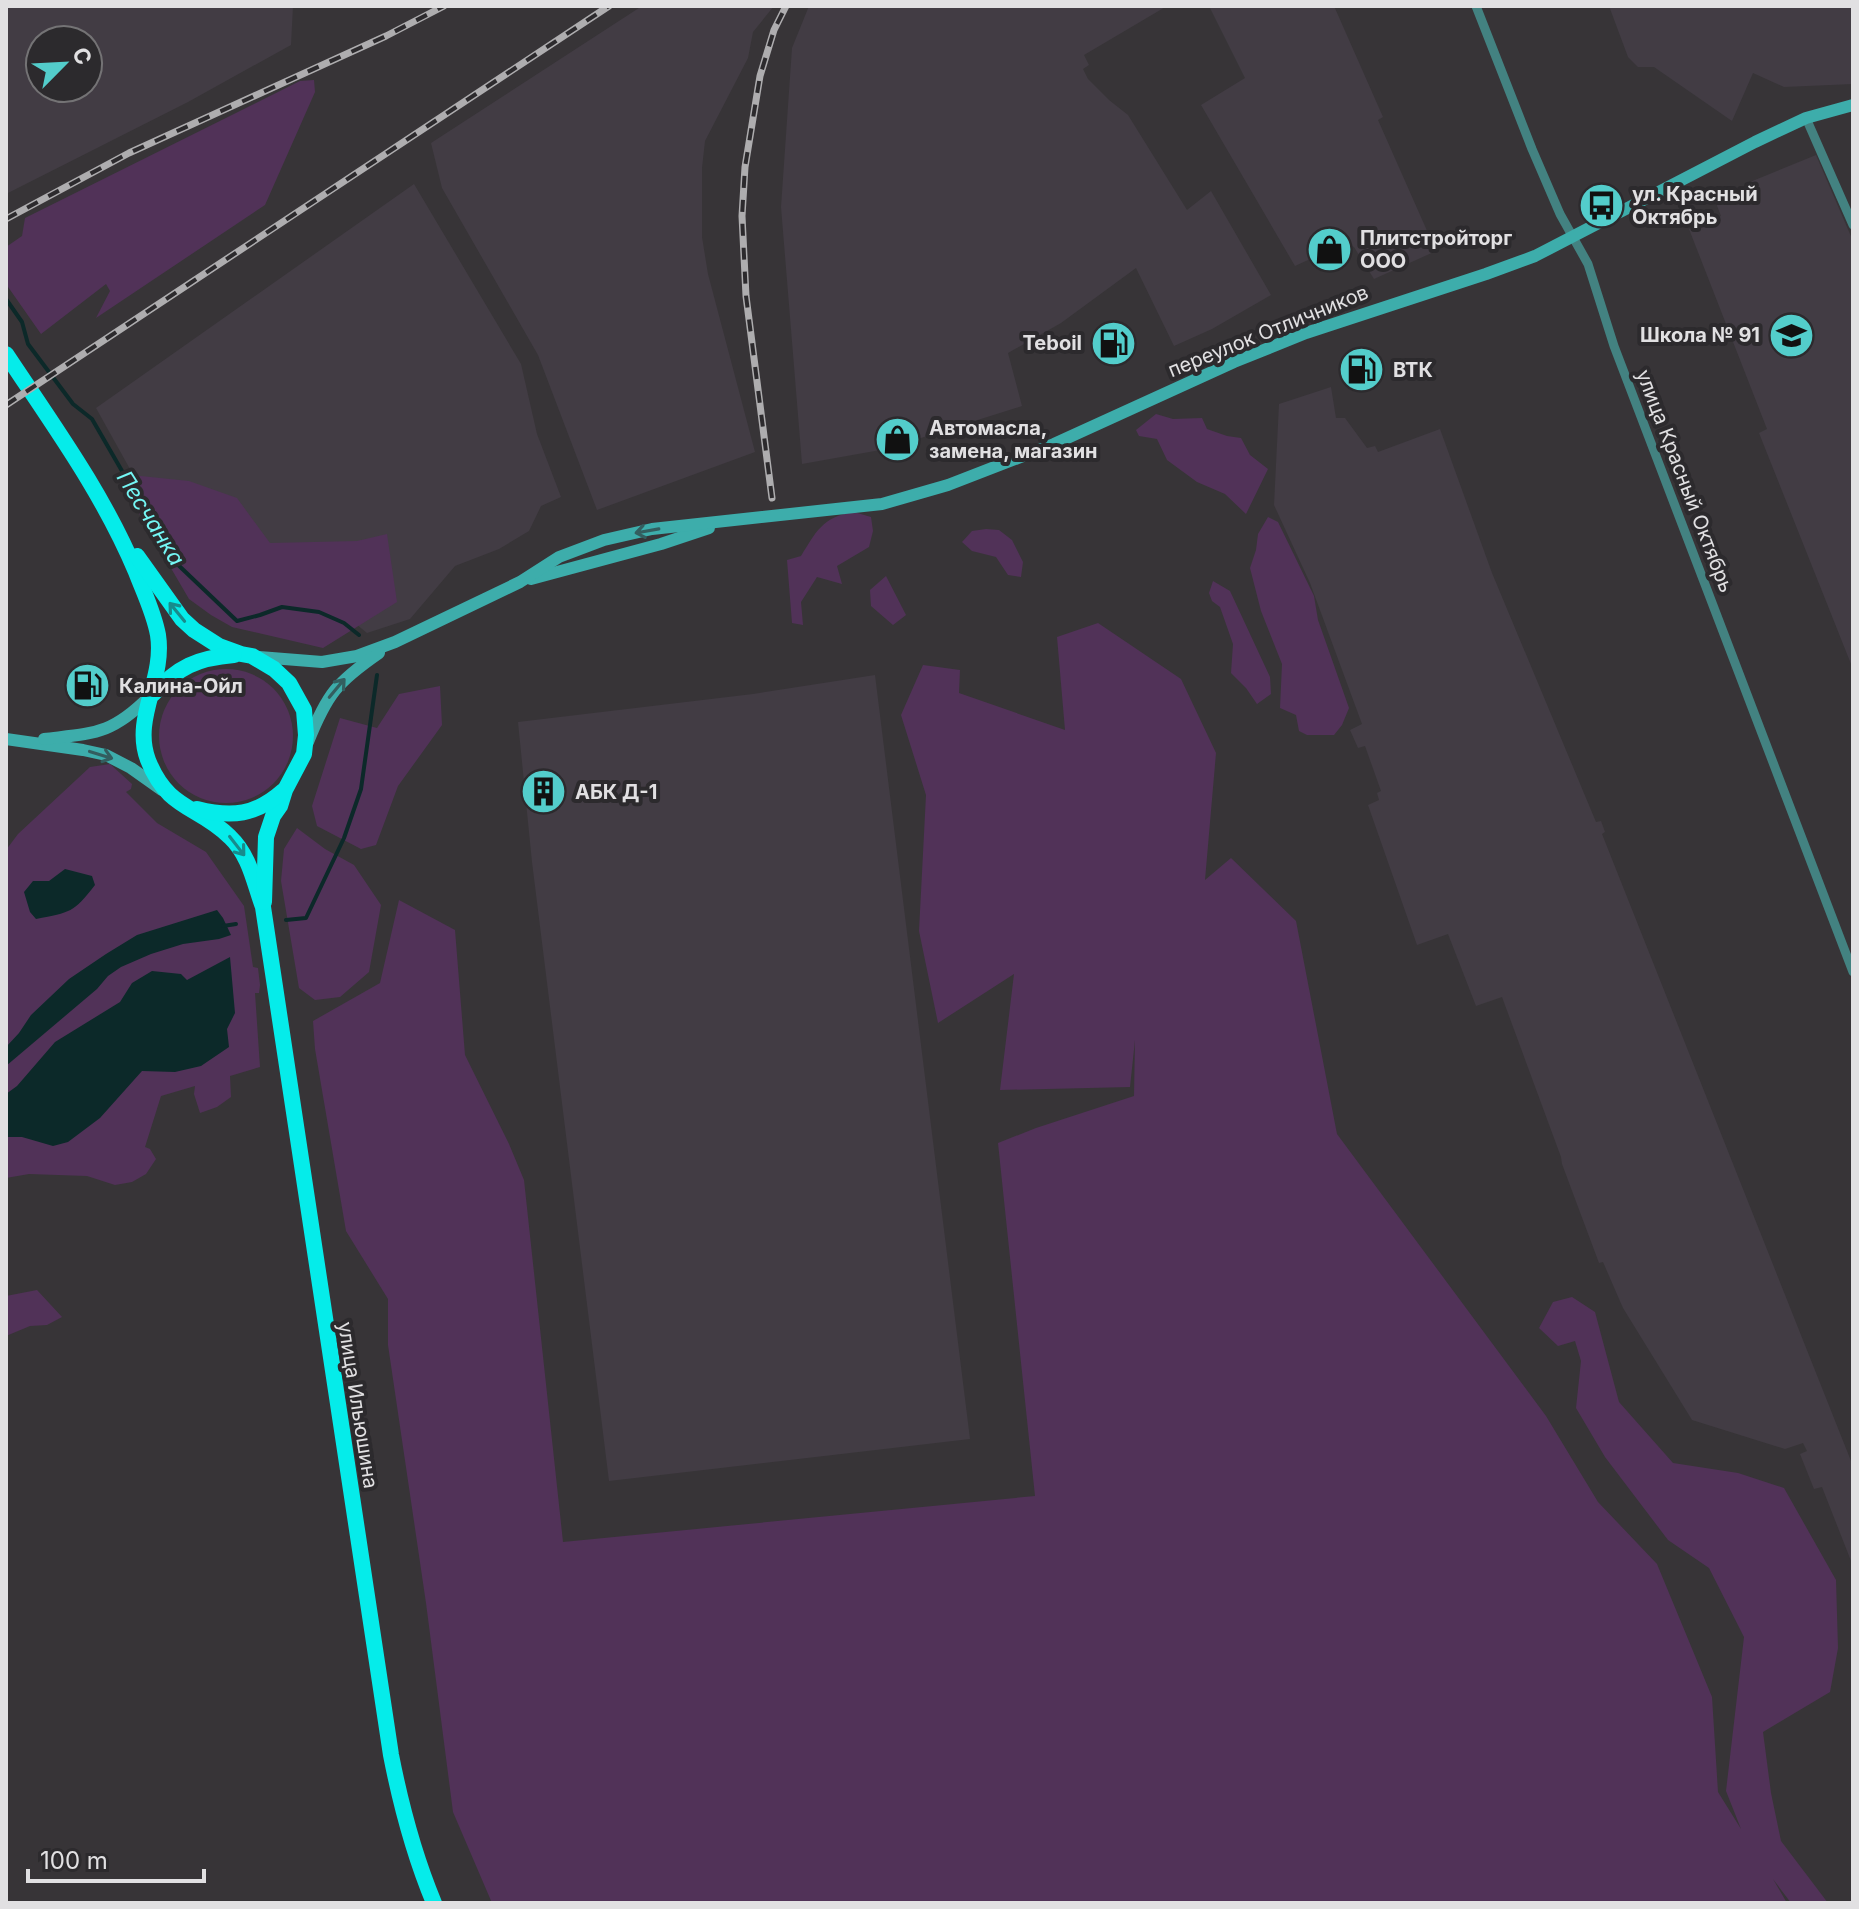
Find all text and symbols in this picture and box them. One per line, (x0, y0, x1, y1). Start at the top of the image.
north arrow (24, 24, 104, 104)
text: С (67, 43, 97, 69)
bus stop icon: ул. Красный Октябрь (1577, 181, 1625, 229)
place label: ул. Красный Октябрь (1632, 182, 1758, 229)
shop icon: Плитстройторг ООО (1305, 225, 1353, 273)
place label: Плитстройторг ООО (1360, 226, 1512, 273)
street label: переулок Отличников (1164, 280, 1372, 382)
school or university icon: Школа № 91 (1767, 311, 1815, 359)
fuel station icon: Teboil (1089, 319, 1137, 367)
place label: Школа № 91 (1640, 323, 1760, 347)
place label: Teboil (1023, 331, 1082, 355)
fuel station icon: ВТК (1338, 346, 1386, 394)
place label: ВТК (1393, 358, 1433, 382)
street label: улица Красный Октябрь (1631, 366, 1739, 596)
shop icon: Автомасла, замена, магазин (874, 415, 922, 463)
place label: Автомасла, замена, магазин (929, 416, 1098, 463)
water label: Песчанка (112, 466, 190, 570)
one-way arrow (635, 524, 660, 539)
one-way arrow (168, 602, 186, 623)
fuel station icon: Калина-Ойл (64, 662, 112, 710)
place label: Калина-Ойл (119, 674, 243, 698)
one-way arrow (328, 678, 346, 699)
one-way arrow (88, 749, 113, 763)
building icon: АБК Д-1 (520, 768, 568, 816)
place label: АБК Д-1 (575, 780, 657, 804)
one-way arrow (229, 835, 246, 856)
street label: улица Ильюшина (333, 1320, 383, 1490)
scale bar (28, 1833, 204, 1883)
text: 100 m (40, 1846, 108, 1875)

